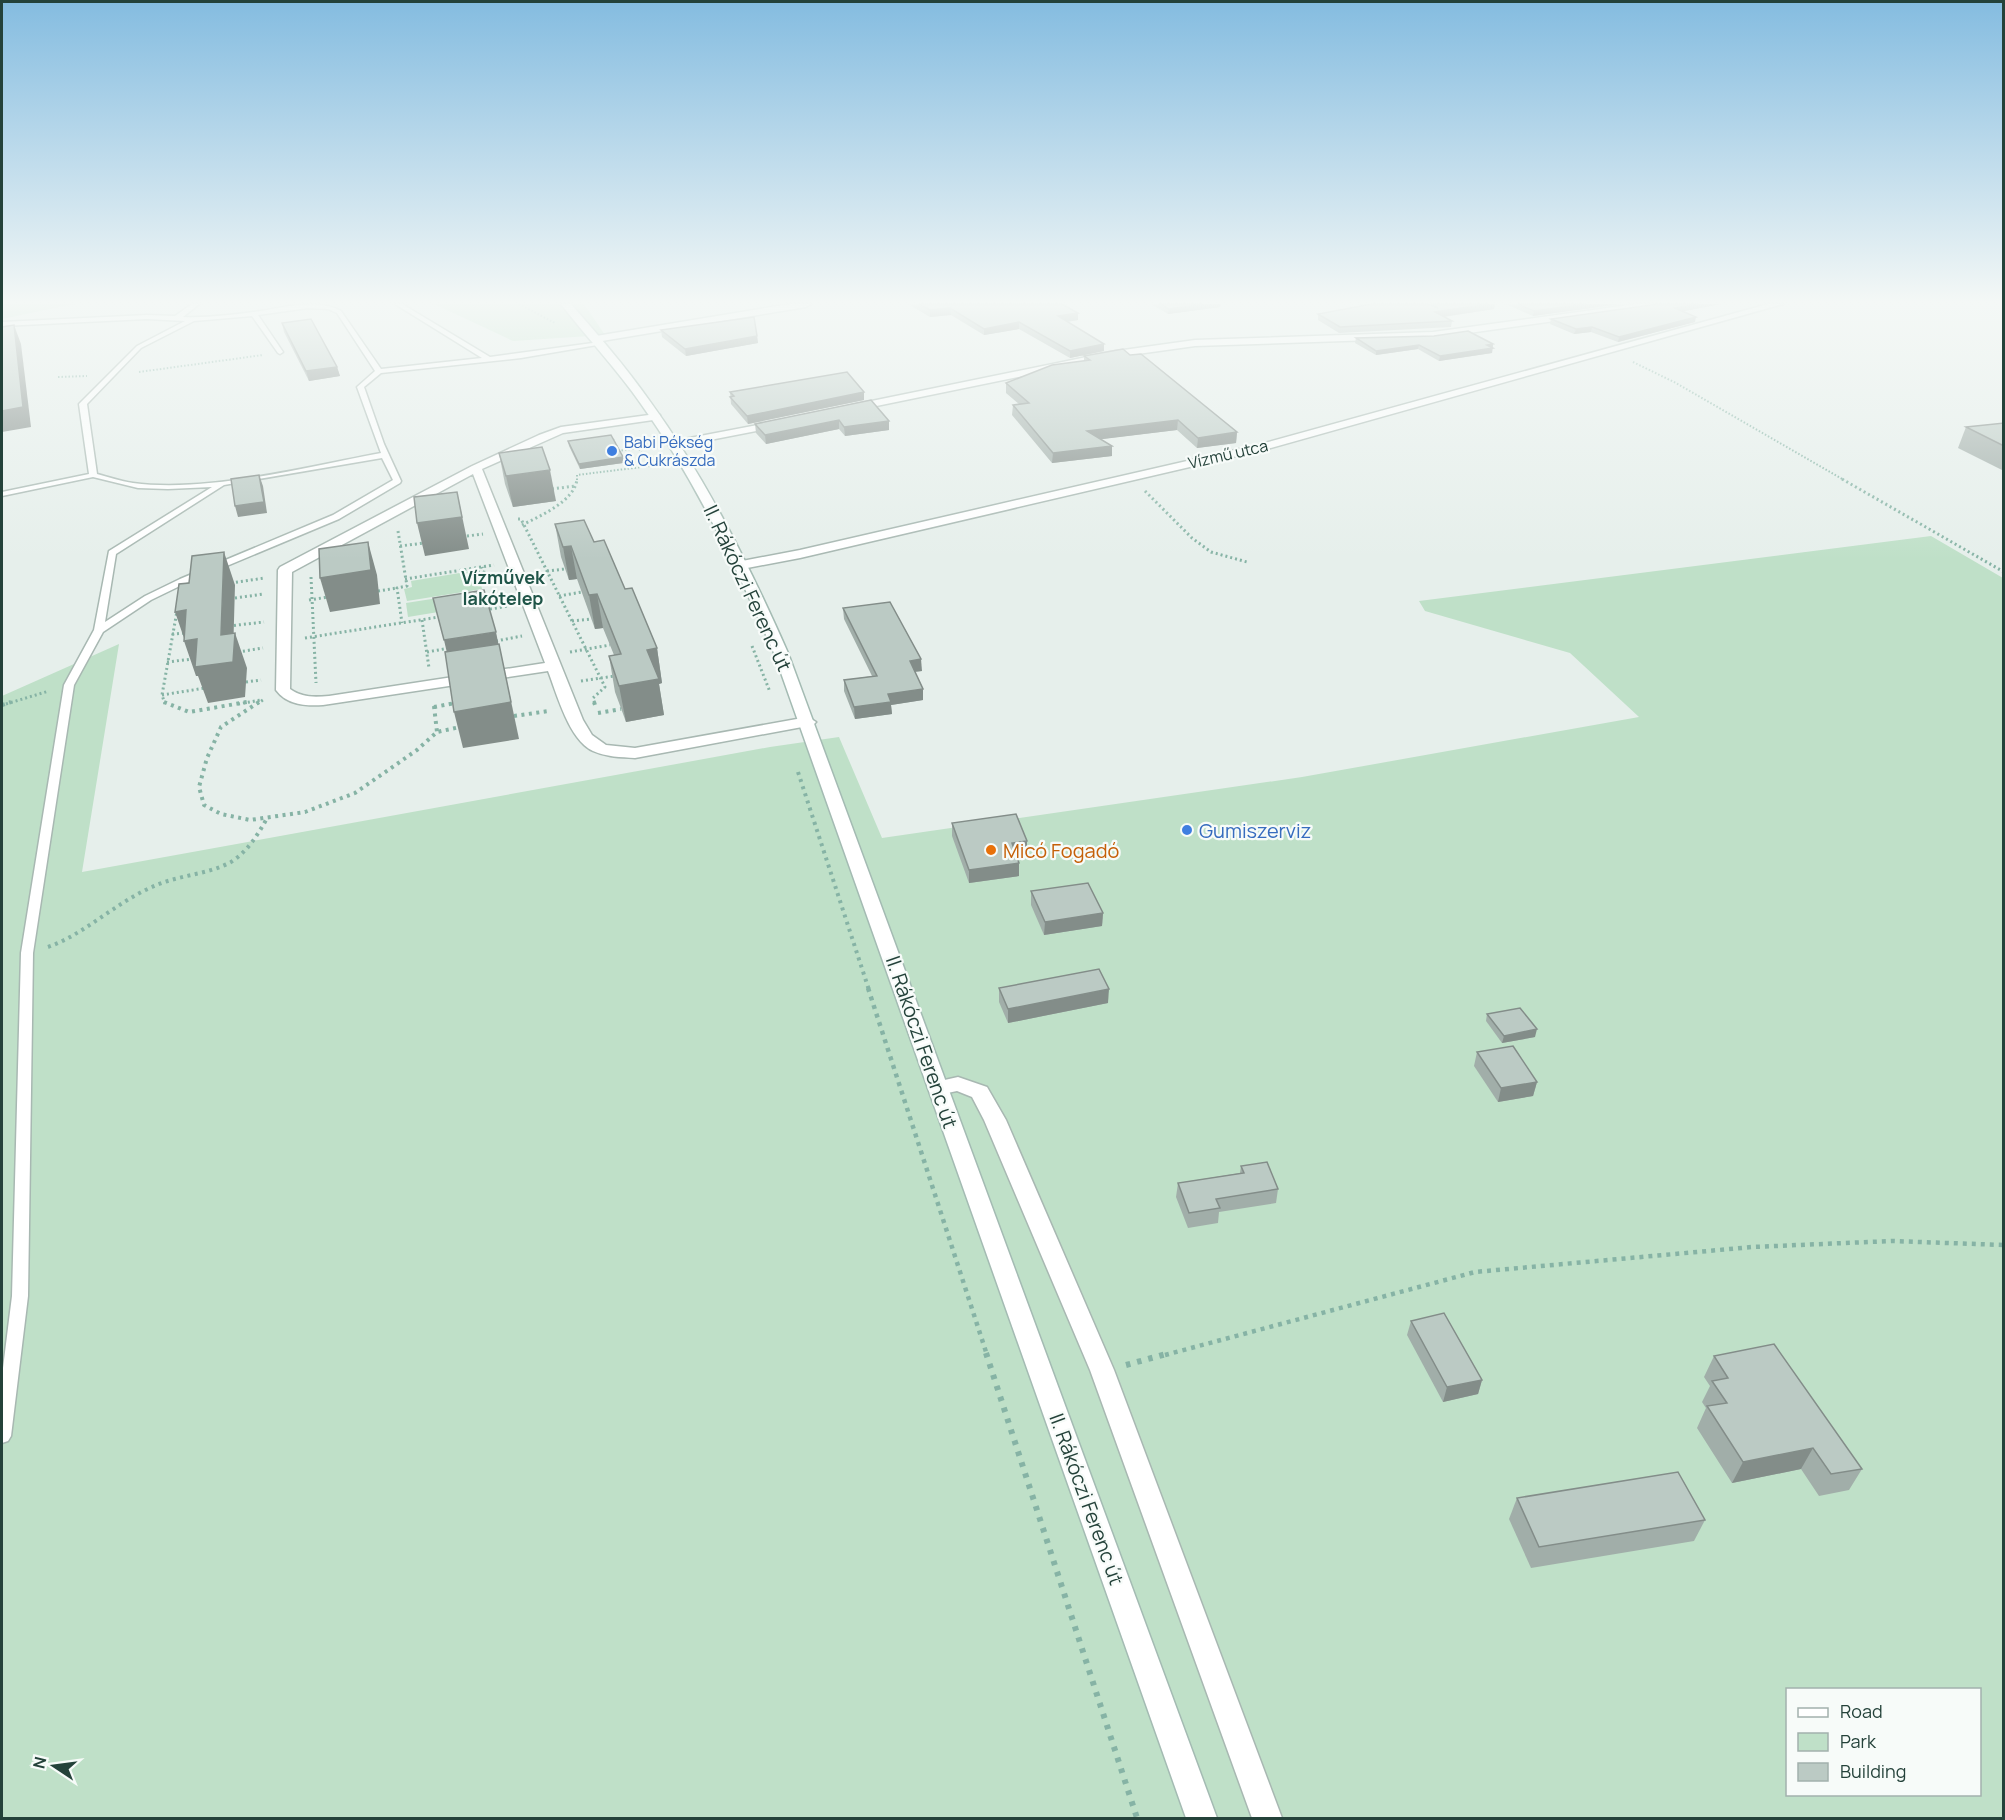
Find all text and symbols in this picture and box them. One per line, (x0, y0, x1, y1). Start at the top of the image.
place label: Babi Pékség & Cukrászda (624, 431, 715, 471)
street label: Vízmű utca (1186, 434, 1270, 474)
marker: Babi Pékség & Cukrászda (605, 444, 619, 458)
street label: II. Rákóczi Ferenc út (698, 500, 798, 676)
district label: Vízművek lakótelep (461, 565, 546, 610)
place label: Gumiszerviz (1199, 817, 1311, 844)
marker: Gumiszerviz (1180, 823, 1194, 837)
place label: Micó Fogadó (1003, 837, 1119, 864)
marker: Micó Fogadó (984, 843, 998, 857)
street label: II. Rákóczi Ferenc út (880, 952, 964, 1132)
street label: II. Rákóczi Ferenc út (1043, 1410, 1131, 1588)
legend (1786, 1688, 1981, 1796)
text: Road (1840, 1699, 1883, 1723)
text: Park (1840, 1729, 1877, 1753)
north arrow (24, 1736, 84, 1796)
text: N (27, 1755, 51, 1771)
text: Building (1840, 1759, 1906, 1783)

